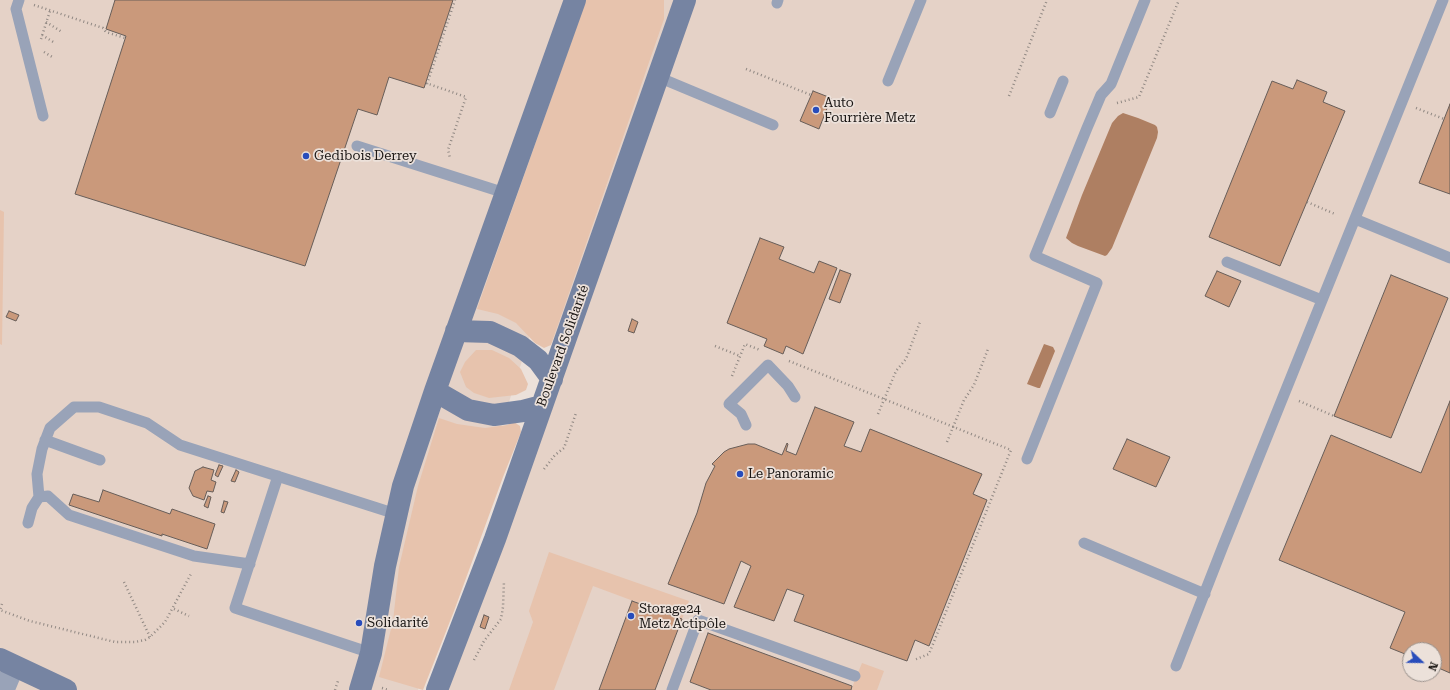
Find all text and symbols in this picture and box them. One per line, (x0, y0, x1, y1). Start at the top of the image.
place label: Auto Fourrière Metz (824, 95, 915, 126)
marker: Auto Fourrière Metz (811, 105, 821, 115)
place label: Gedibois Derrey (314, 148, 417, 164)
marker: Gedibois Derrey (301, 151, 311, 161)
street label: Boulevard Solidarité (534, 283, 592, 409)
place label: Le Panoramic (748, 466, 833, 482)
marker: Le Panoramic (735, 469, 745, 479)
place label: Storage24 Metz Actipôle (639, 601, 726, 632)
marker: Storage24 Metz Actipôle (626, 611, 636, 621)
place label: Solidarité (367, 615, 428, 631)
marker: Solidarité (354, 618, 364, 628)
north arrow (1402, 642, 1442, 682)
text: N (1425, 660, 1440, 673)

